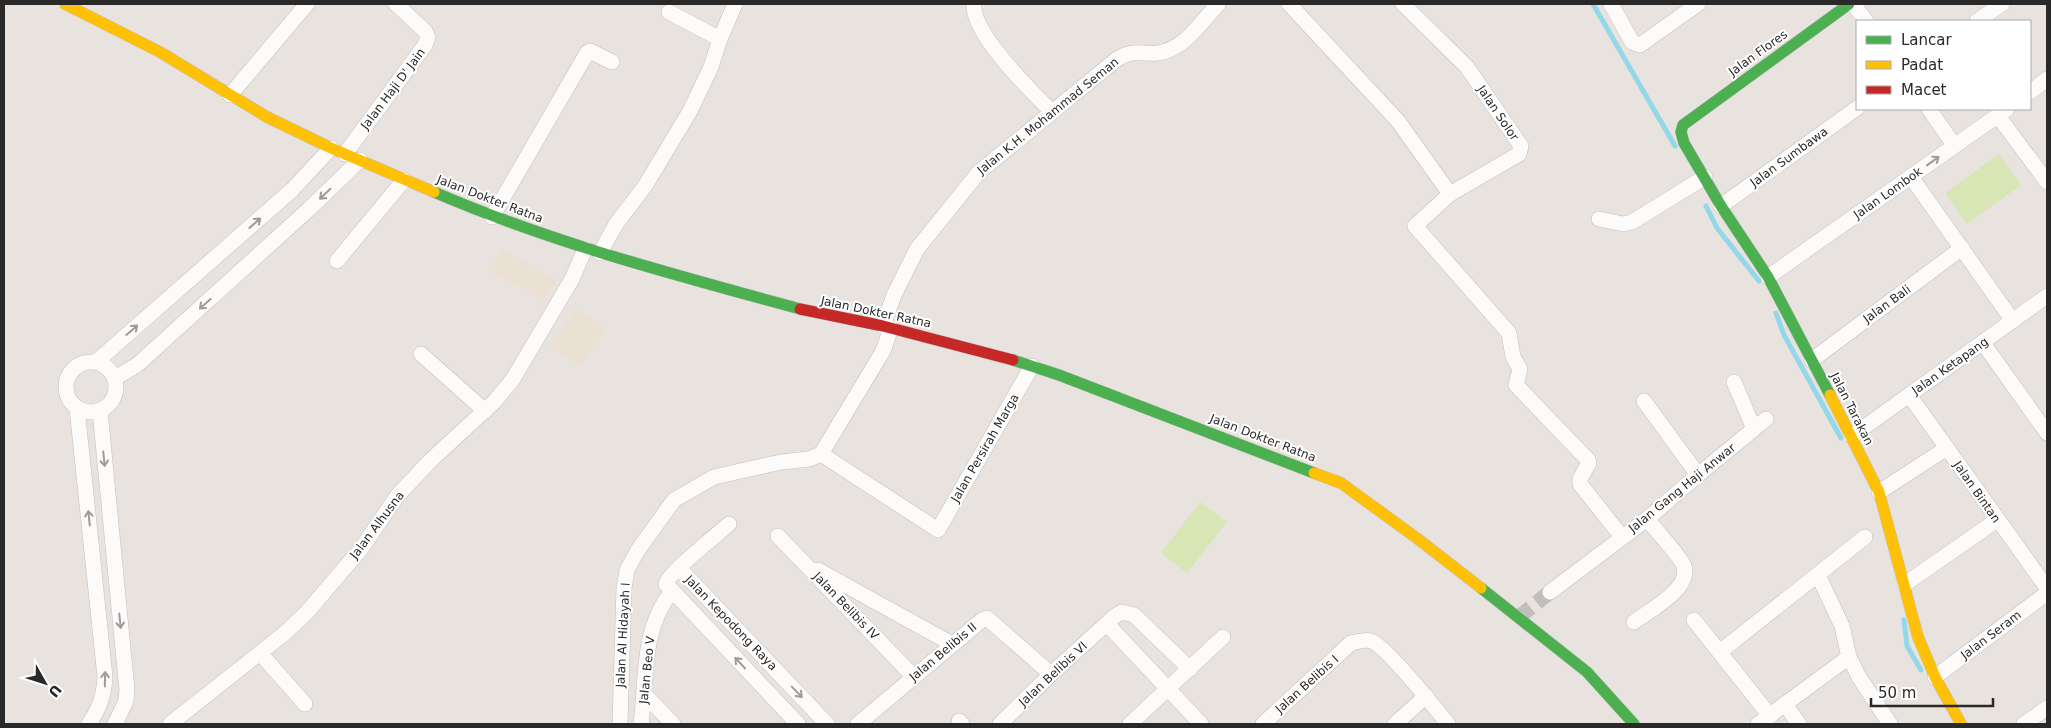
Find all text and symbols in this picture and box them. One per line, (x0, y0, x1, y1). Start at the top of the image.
legend (1856, 20, 2031, 110)
street label: Jalan Flores (1725, 27, 1790, 79)
text: Lancar (1901, 31, 1952, 49)
street label: Jalan Haji D' Jain (357, 46, 428, 133)
street label: Jalan K.H. Mohammad Seman (974, 55, 1121, 178)
text: Padat (1901, 56, 1943, 74)
text: Macet (1901, 81, 1947, 99)
street label: Jalan Solor (1474, 82, 1522, 143)
street label: Jalan Sumbawa (1747, 124, 1830, 190)
one-way arrow (1925, 156, 1939, 166)
street label: Jalan Lombok (1850, 164, 1925, 222)
street label: Jalan Dokter Ratna (434, 172, 545, 226)
one-way arrow (319, 188, 331, 200)
one-way arrow (248, 217, 261, 229)
street label: Jalan Bali (1860, 282, 1913, 326)
street label: Jalan Dokter Ratna (819, 293, 932, 331)
one-way arrow (198, 298, 211, 309)
one-way arrow (126, 324, 139, 336)
street label: Jalan Ketapang (1908, 334, 1991, 398)
street label: Jalan Tarakan (1827, 369, 1876, 448)
street label: Jalan Persirah Marga (948, 391, 1022, 506)
street label: Jalan Dokter Ratna (1207, 411, 1318, 465)
street label: Jalan Gang Haji Anwar (1625, 441, 1738, 536)
one-way arrow (100, 451, 109, 467)
street label: Jalan Bintan (1950, 458, 2003, 525)
street label: Jalan Alhusna (346, 488, 407, 562)
one-way arrow (84, 510, 94, 526)
street label: Jalan Belibis IV (810, 569, 882, 643)
street label: Jalan Kepodong Raya (681, 572, 780, 673)
street label: Jalan Al Hidayah I (613, 582, 633, 689)
street label: Jalan Seram (1957, 608, 2024, 663)
one-way arrow (115, 613, 125, 629)
street label: Jalan Belibis II (906, 620, 979, 685)
street label: Jalan Beo V (636, 635, 658, 706)
street label: Jalan Belibis VI (1015, 639, 1090, 710)
street label: Jalan Belibis I (1272, 652, 1341, 717)
one-way arrow (734, 657, 746, 670)
north arrow (20, 658, 70, 708)
one-way arrow (100, 672, 109, 688)
scale bar (1871, 676, 1994, 708)
text: U (45, 682, 65, 701)
text: 50 m (1878, 684, 1916, 702)
one-way arrow (791, 686, 803, 699)

